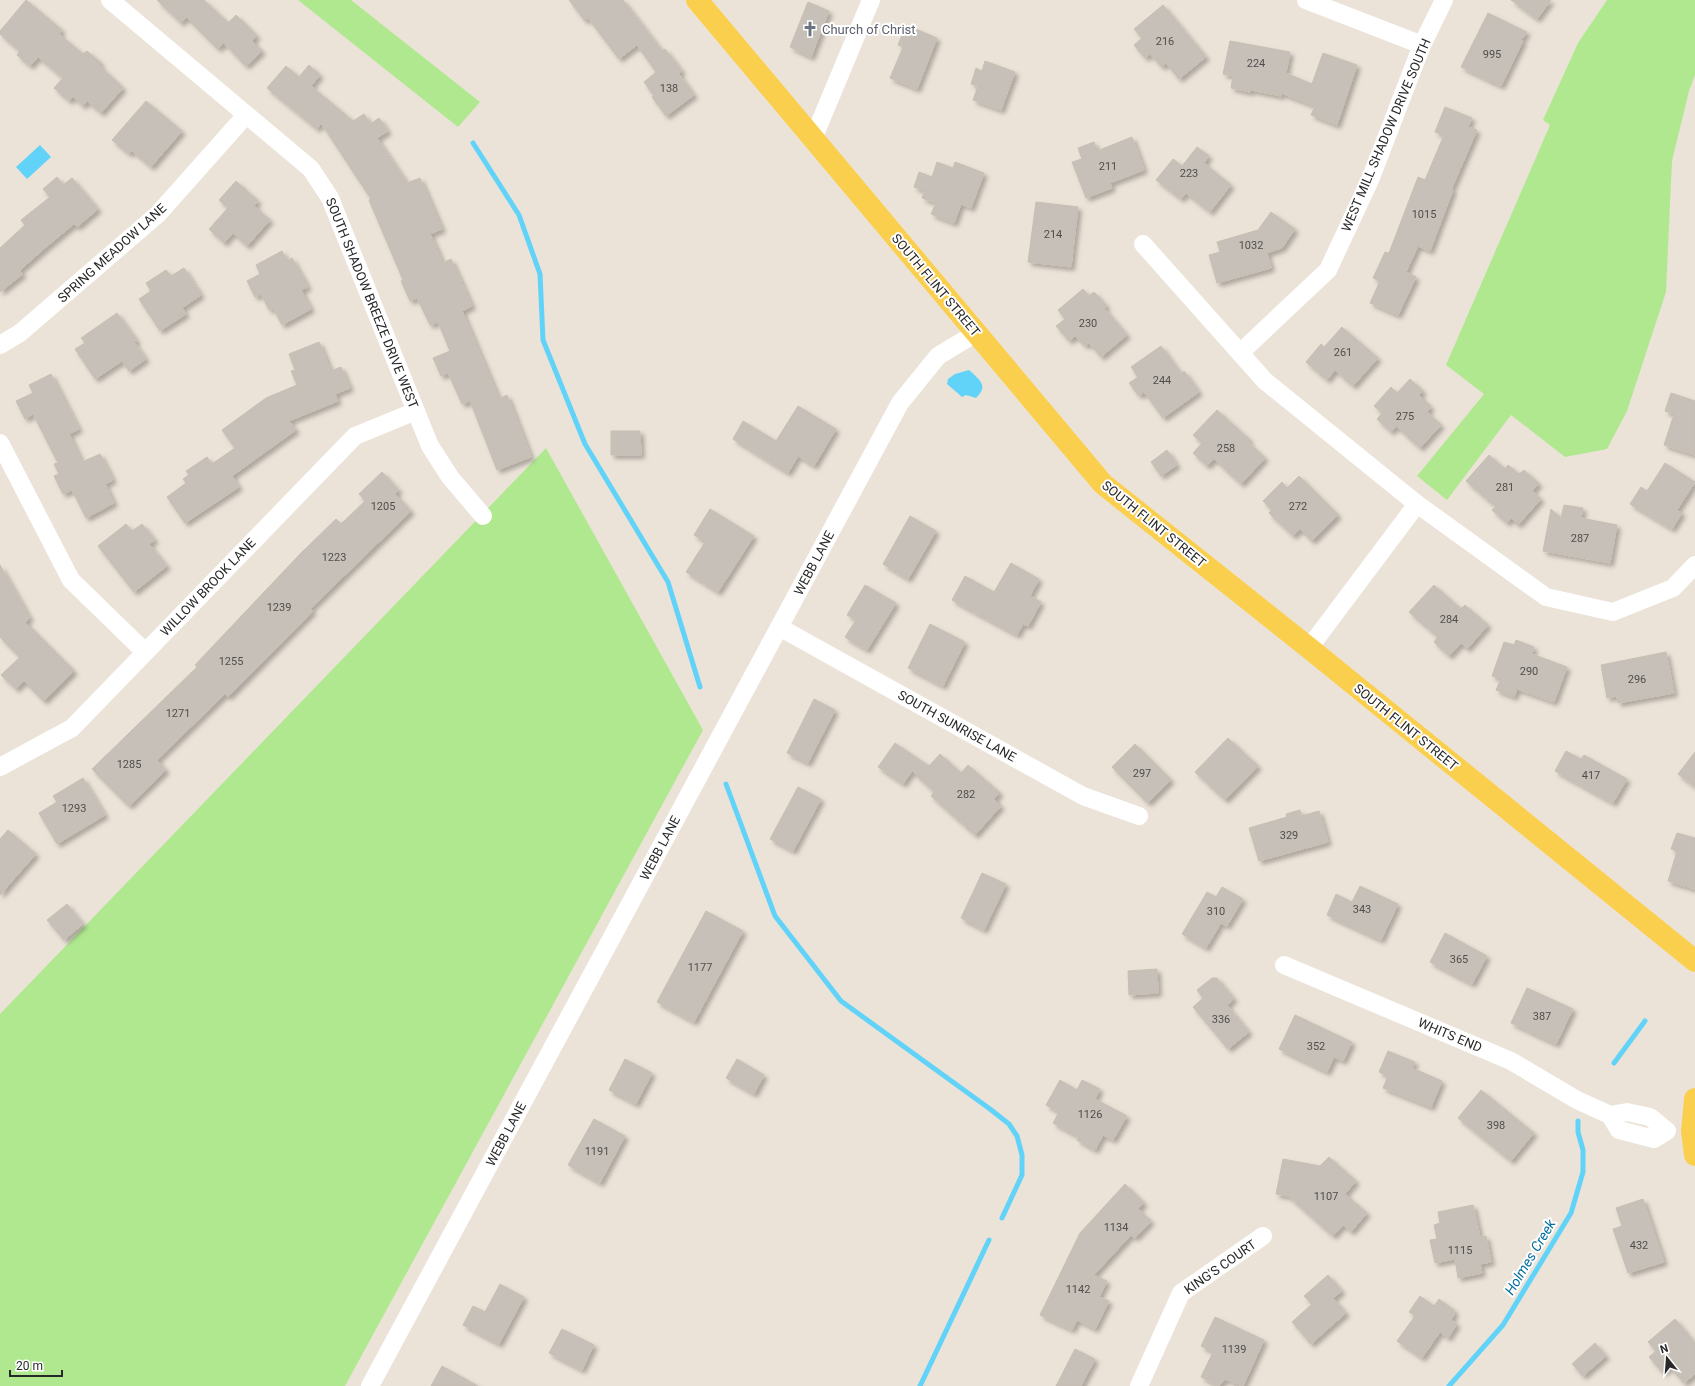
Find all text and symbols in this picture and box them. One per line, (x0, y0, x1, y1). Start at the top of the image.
church icon: Church of Christ (801, 20, 819, 38)
place label: Church of Christ (822, 22, 916, 37)
house number: 216 (1156, 35, 1174, 48)
street label: WEST MILL SHADOW DRIVE SOUTH (1338, 36, 1434, 234)
house number: 995 (1483, 48, 1501, 61)
house number: 224 (1247, 57, 1265, 70)
house number: 138 (660, 82, 678, 95)
house number: 211 (1099, 160, 1117, 173)
house number: 223 (1180, 167, 1198, 180)
street label: SOUTH SHADOW BREEZE DRIVE WEST (323, 195, 421, 411)
street label: SPRING MEADOW LANE (55, 200, 169, 306)
house number: 1015 (1412, 208, 1436, 221)
house number: 214 (1044, 228, 1062, 241)
street label: SOUTH FLINT STREET (889, 231, 983, 339)
house number: 1032 (1239, 239, 1263, 252)
house number: 230 (1079, 317, 1097, 330)
house number: 261 (1334, 346, 1352, 359)
house number: 244 (1153, 374, 1171, 387)
house number: 275 (1396, 410, 1414, 423)
house number: 258 (1217, 442, 1235, 455)
street label: SOUTH FLINT STREET (1099, 478, 1209, 571)
house number: 281 (1496, 481, 1514, 494)
house number: 1205 (371, 500, 395, 513)
house number: 272 (1289, 500, 1307, 513)
street label: WEBB LANE (791, 528, 837, 598)
house number: 287 (1571, 532, 1589, 545)
street label: WILLOW BROOK LANE (157, 535, 259, 639)
house number: 1223 (322, 551, 346, 564)
house number: 1239 (267, 601, 291, 614)
house number: 284 (1440, 613, 1458, 626)
house number: 1255 (219, 655, 243, 668)
house number: 290 (1520, 665, 1538, 678)
house number: 296 (1628, 673, 1646, 686)
street label: SOUTH FLINT STREET (1351, 681, 1461, 774)
street label: SOUTH SUNRISE LANE (895, 687, 1019, 765)
house number: 1271 (166, 707, 190, 720)
house number: 1285 (117, 758, 141, 771)
house number: 297 (1133, 767, 1151, 780)
house number: 417 (1582, 769, 1600, 782)
house number: 282 (957, 788, 975, 801)
house number: 1293 (62, 802, 86, 815)
street label: WEBB LANE (637, 813, 683, 883)
house number: 329 (1280, 829, 1298, 842)
house number: 343 (1353, 903, 1371, 916)
house number: 310 (1207, 905, 1225, 918)
house number: 365 (1450, 953, 1468, 966)
house number: 1177 (688, 961, 712, 974)
house number: 387 (1533, 1010, 1551, 1023)
house number: 336 (1212, 1013, 1230, 1026)
street label: WHITS END (1416, 1015, 1484, 1055)
house number: 352 (1307, 1040, 1325, 1053)
street label: WEBB LANE (483, 1099, 529, 1169)
house number: 1126 (1078, 1108, 1102, 1121)
house number: 398 (1487, 1119, 1505, 1132)
house number: 1191 (585, 1145, 609, 1158)
house number: 1107 (1314, 1190, 1338, 1203)
water label: Holmes Creek (1501, 1216, 1559, 1297)
house number: 1134 (1104, 1221, 1128, 1234)
street label: KING'S COURT (1181, 1237, 1259, 1297)
house number: 432 (1630, 1239, 1648, 1252)
house number: 1115 (1448, 1244, 1472, 1257)
house number: 1142 (1066, 1283, 1090, 1296)
north arrow (1647, 1338, 1687, 1378)
text: N (1659, 1341, 1670, 1356)
house number: 1139 (1222, 1343, 1246, 1356)
scale bar (10, 1352, 62, 1378)
text: 20 m (16, 1359, 43, 1373)

